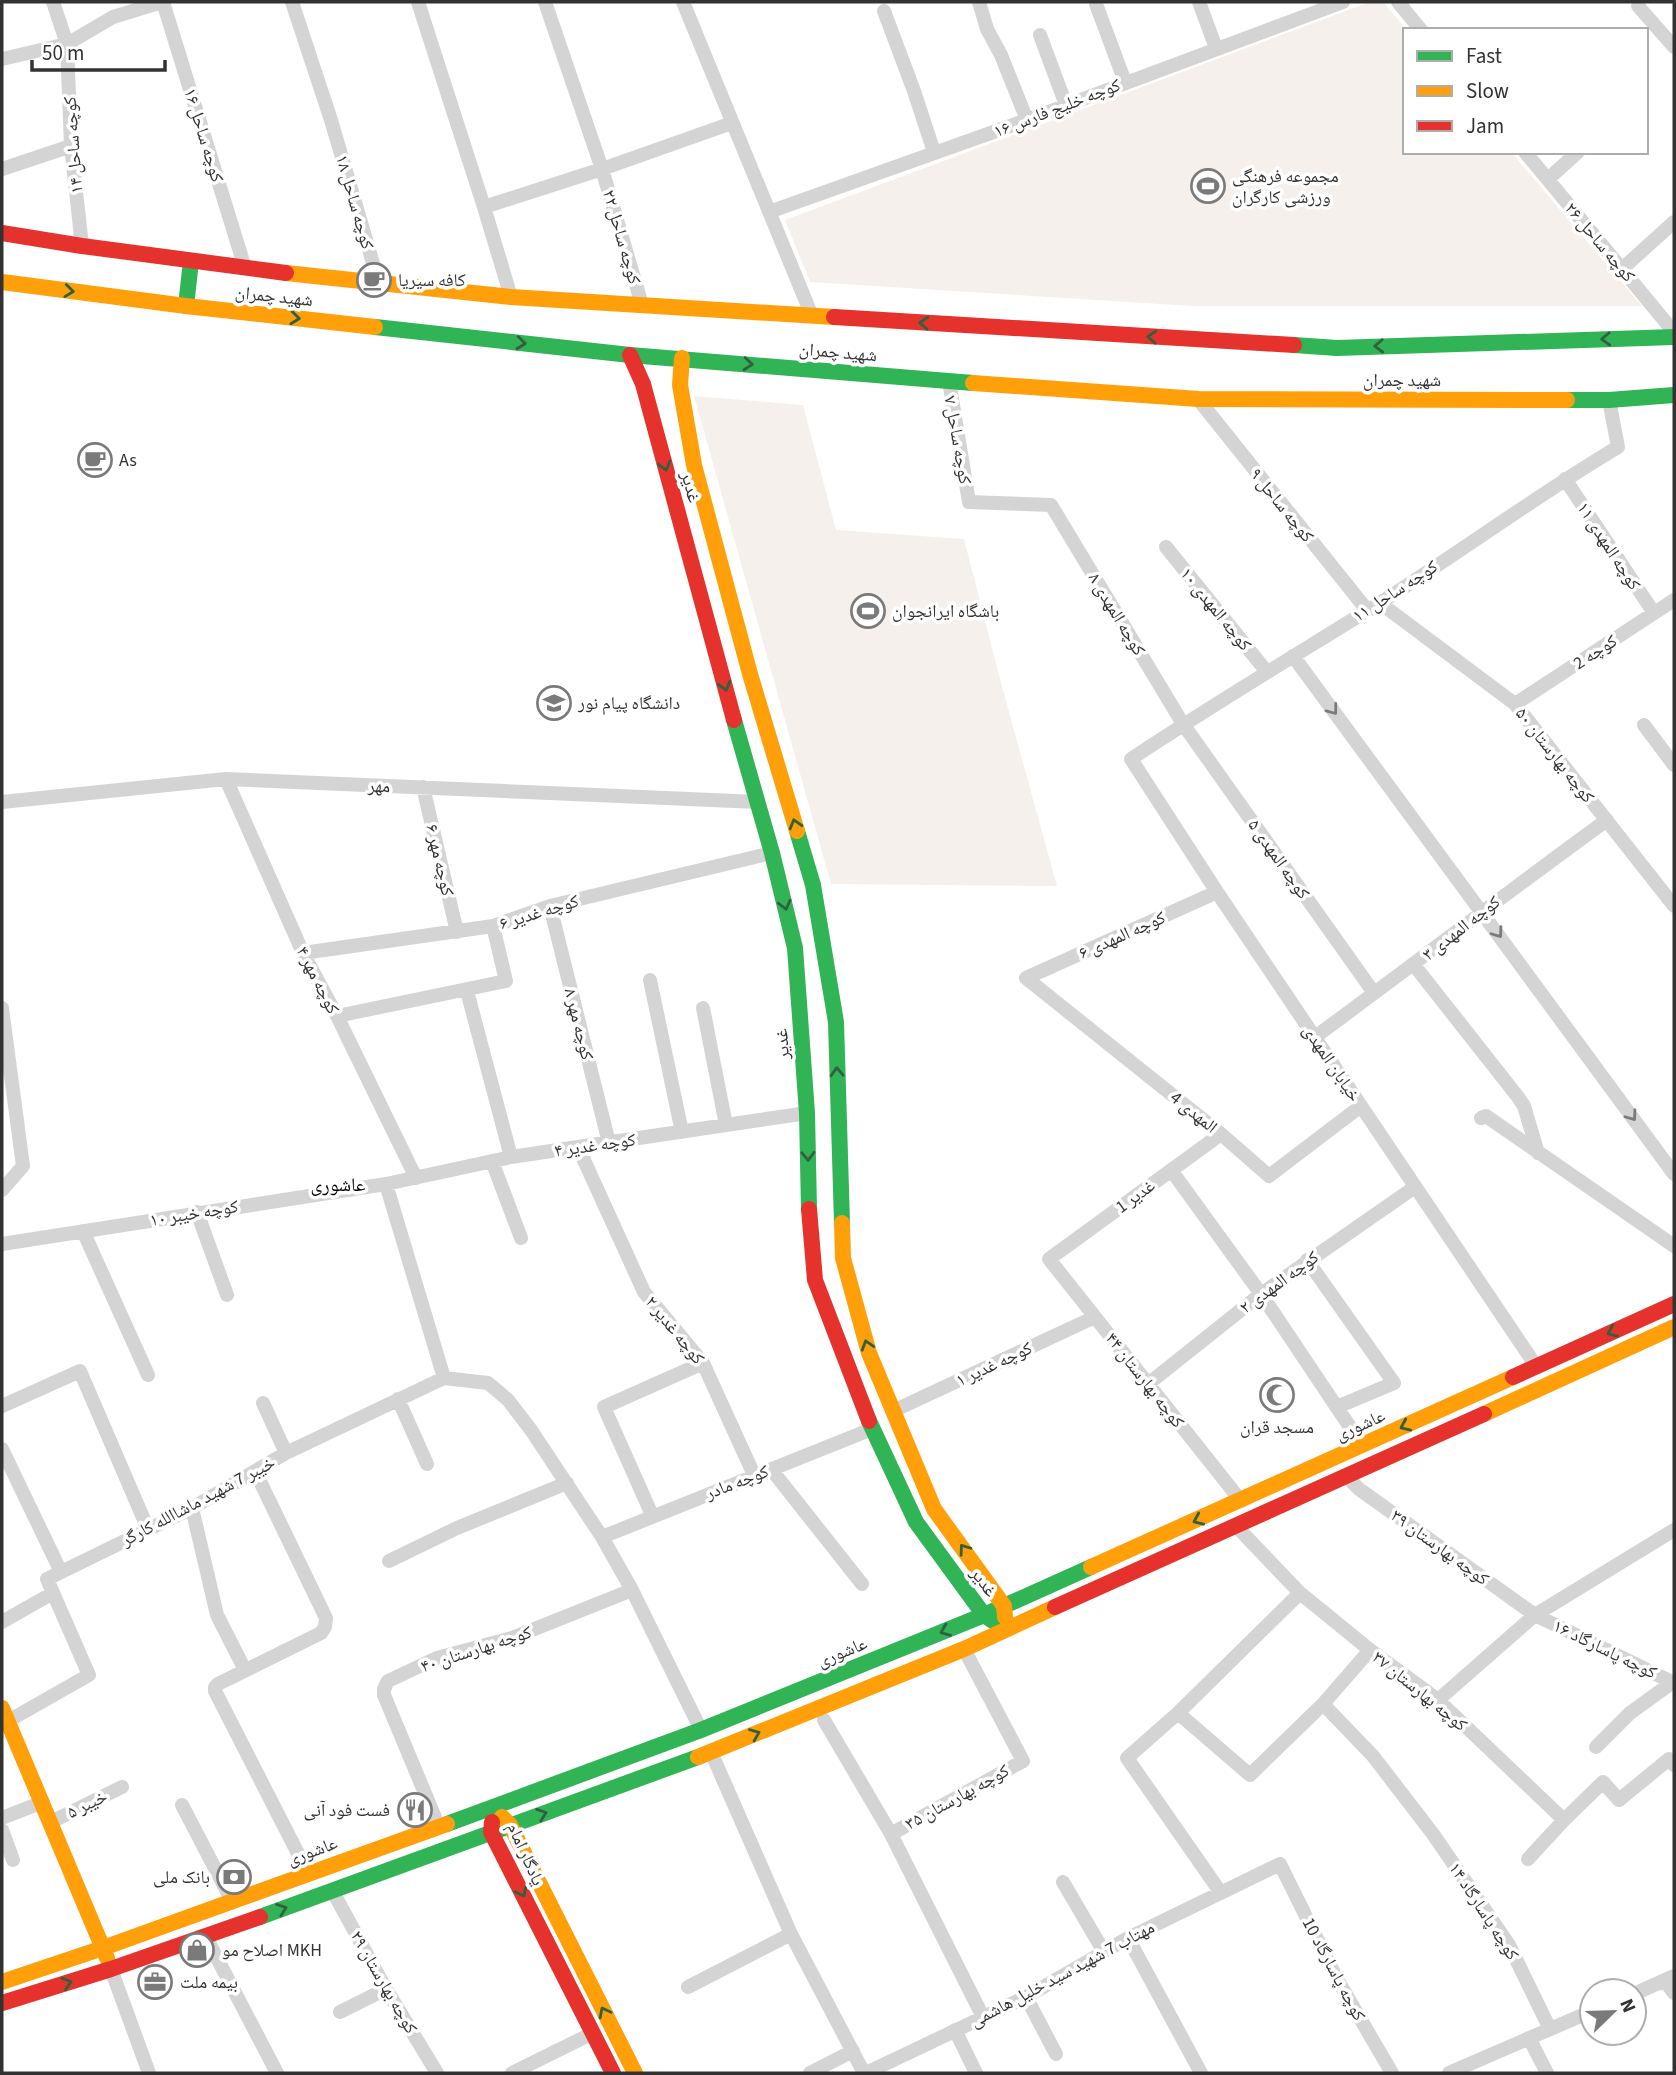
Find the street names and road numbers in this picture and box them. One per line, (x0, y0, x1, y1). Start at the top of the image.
street label: کوچه خلیج فارس ۱۶ (990, 73, 1125, 144)
street label: کوچه ساحل ۱۶ (177, 85, 230, 186)
street label: کوچه ساحل ۱۴ (58, 95, 89, 194)
street label: کوچه ساحل ۱۸ (329, 152, 380, 253)
street label: کوچه ساحل ۲۲ (596, 187, 647, 288)
street label: کوچه ساحل ۲۶ (1559, 197, 1641, 288)
street label: شهید چمران (234, 280, 314, 313)
street label: شهید چمران (798, 337, 878, 368)
street label: شهید چمران (1363, 368, 1441, 393)
street label: کوچه ساحل ۷ (937, 394, 978, 487)
street label: کوچه ساحل ۹ (1244, 463, 1320, 548)
street label: غدیر (674, 468, 707, 505)
street label: کوچه المهدی ۱۱ (1571, 497, 1647, 596)
street label: کوچه ساحل ۱۱ (1348, 554, 1443, 628)
street label: کوچه المهدی ۱۰ (1174, 562, 1257, 657)
street label: کوچه المهدی ۸ (1082, 568, 1151, 661)
street label: کوچه 2 (1568, 629, 1623, 676)
street label: کوچه بهارستان ۵۰ (1509, 702, 1600, 809)
street label: مهر (366, 774, 391, 799)
street label: کوچه المهدی ۵ (1242, 814, 1316, 905)
street label: کوچه مهر ۶ (419, 822, 460, 899)
street label: کوچه غدیر ۶ (496, 888, 582, 936)
street label: کوچه المهدی ۳ (1417, 890, 1506, 967)
street label: کوچه المهدی ۶ (1075, 905, 1170, 966)
street label: کوچه مهر ۴ (290, 942, 346, 1019)
street label: کوچه مهر ۸ (558, 986, 600, 1063)
street label: خیابان المهدی (1297, 1020, 1367, 1107)
street label: غدیر (769, 1028, 796, 1061)
street label: المهدی 4 (1165, 1085, 1223, 1139)
street label: کوچه غدیر ۴ (553, 1127, 638, 1164)
street label: غدیر 1 (1110, 1173, 1160, 1219)
street label: کوچه خیبر ۱۰ (148, 1194, 241, 1233)
street label: کوچه المهدی ۲ (1234, 1245, 1325, 1320)
street label: کوچه غدیر ۲ (639, 1291, 710, 1370)
street label: کوچه بهارستان ۴۴ (1099, 1327, 1190, 1434)
street label: کوچه غدیر ۱ (952, 1336, 1037, 1393)
street label: عاشوری (1331, 1403, 1389, 1447)
street label: خیبر 7 شهید ماشاالله کارگر (116, 1450, 280, 1553)
street label: کوچه مادر (701, 1459, 773, 1506)
street label: کوچه بهارستان ۳۹ (1386, 1503, 1494, 1592)
street label: غدیر (964, 1562, 1003, 1602)
street label: کوچه پاسارگاد ۱۶ (1549, 1614, 1661, 1686)
street label: کوچه بهارستان ۴۰ (417, 1620, 535, 1679)
street label: عاشوری (813, 1631, 871, 1674)
street label: کوچه بهارستان ۳۷ (1367, 1645, 1473, 1738)
street label: کوچه بهارستان ۳۵ (901, 1758, 1014, 1836)
street label: خیبر ۵ (63, 1784, 112, 1825)
street label: یادگار امام (501, 1819, 551, 1890)
street label: عاشوری (283, 1831, 341, 1872)
street label: کوچه پاسارگاد ۱۴ (1442, 1857, 1525, 1966)
street label: کوچه پاسارگاد 10 (1296, 1913, 1372, 2026)
street label: مهتاب 7 شهید سید خلیل هاشمی (965, 1915, 1159, 2034)
street label: کوچه بهارستان ۲۹ (344, 1926, 424, 2039)

